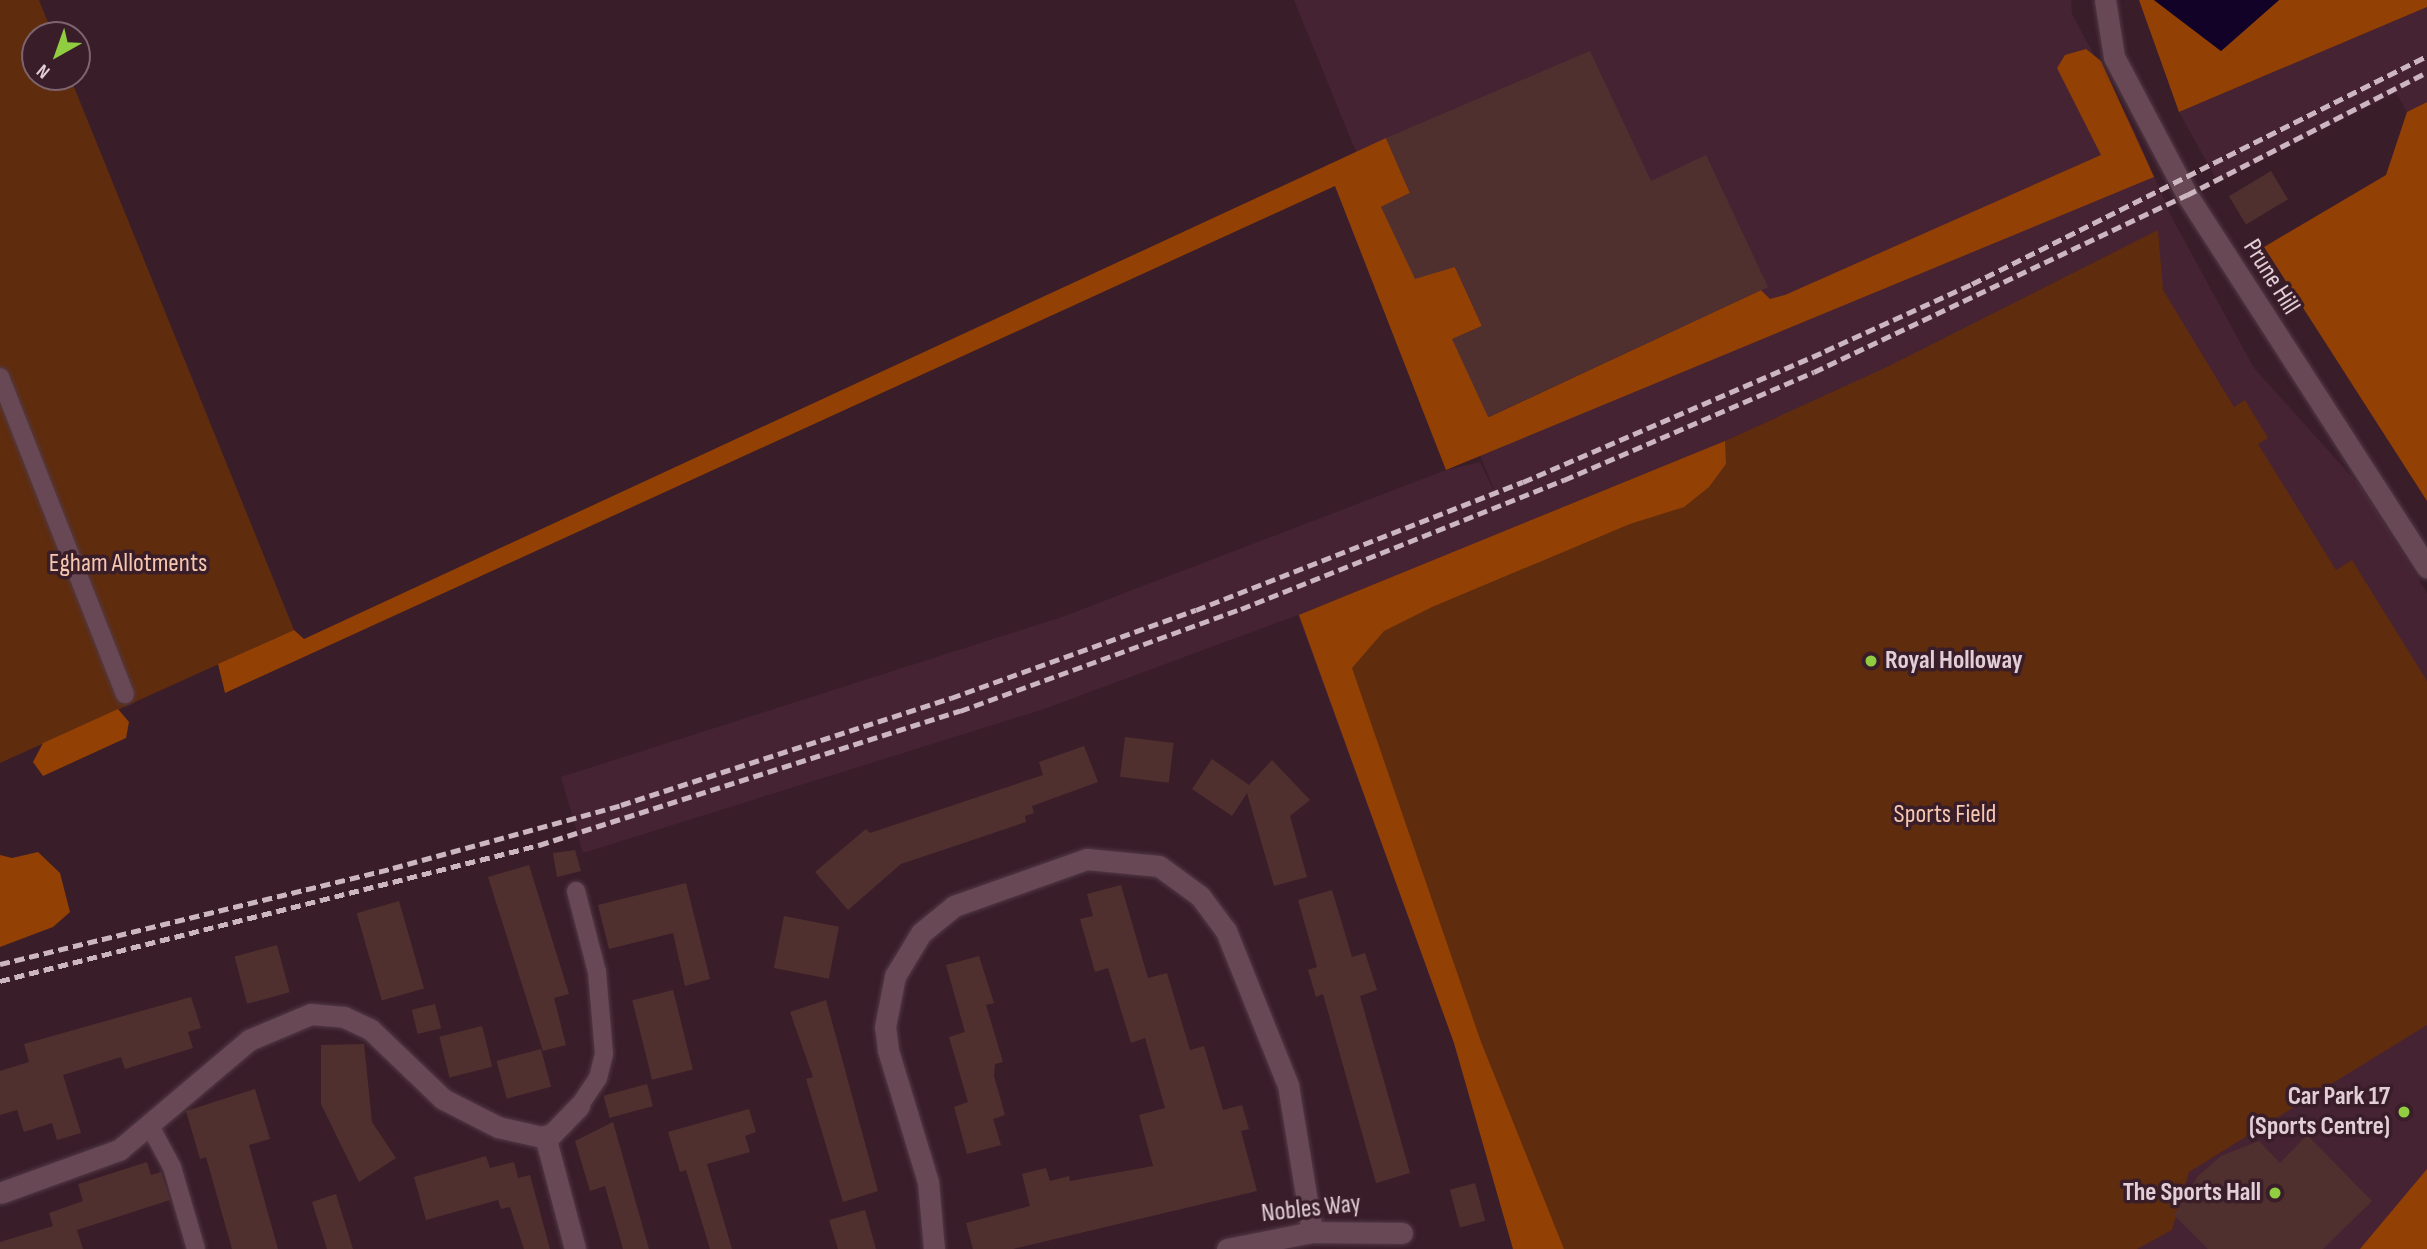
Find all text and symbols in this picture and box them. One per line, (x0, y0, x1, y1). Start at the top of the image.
north arrow (21, 21, 91, 91)
text: N (32, 59, 55, 83)
street label: Prune Hill (2236, 234, 2306, 320)
park label: Egham Allotments (49, 548, 207, 580)
place label: Royal Holloway (1885, 645, 2023, 677)
marker: Royal Holloway (1863, 653, 1879, 669)
park label: Sports Field (1894, 799, 1996, 831)
place label: Car Park 17 (Sports Centre) (2249, 1081, 2390, 1142)
marker: Car Park 17 (Sports Centre) (2396, 1104, 2412, 1120)
place label: The Sports Hall (2123, 1177, 2261, 1209)
marker: The Sports Hall (2267, 1185, 2283, 1201)
street label: Nobles Way (1260, 1188, 1362, 1230)

